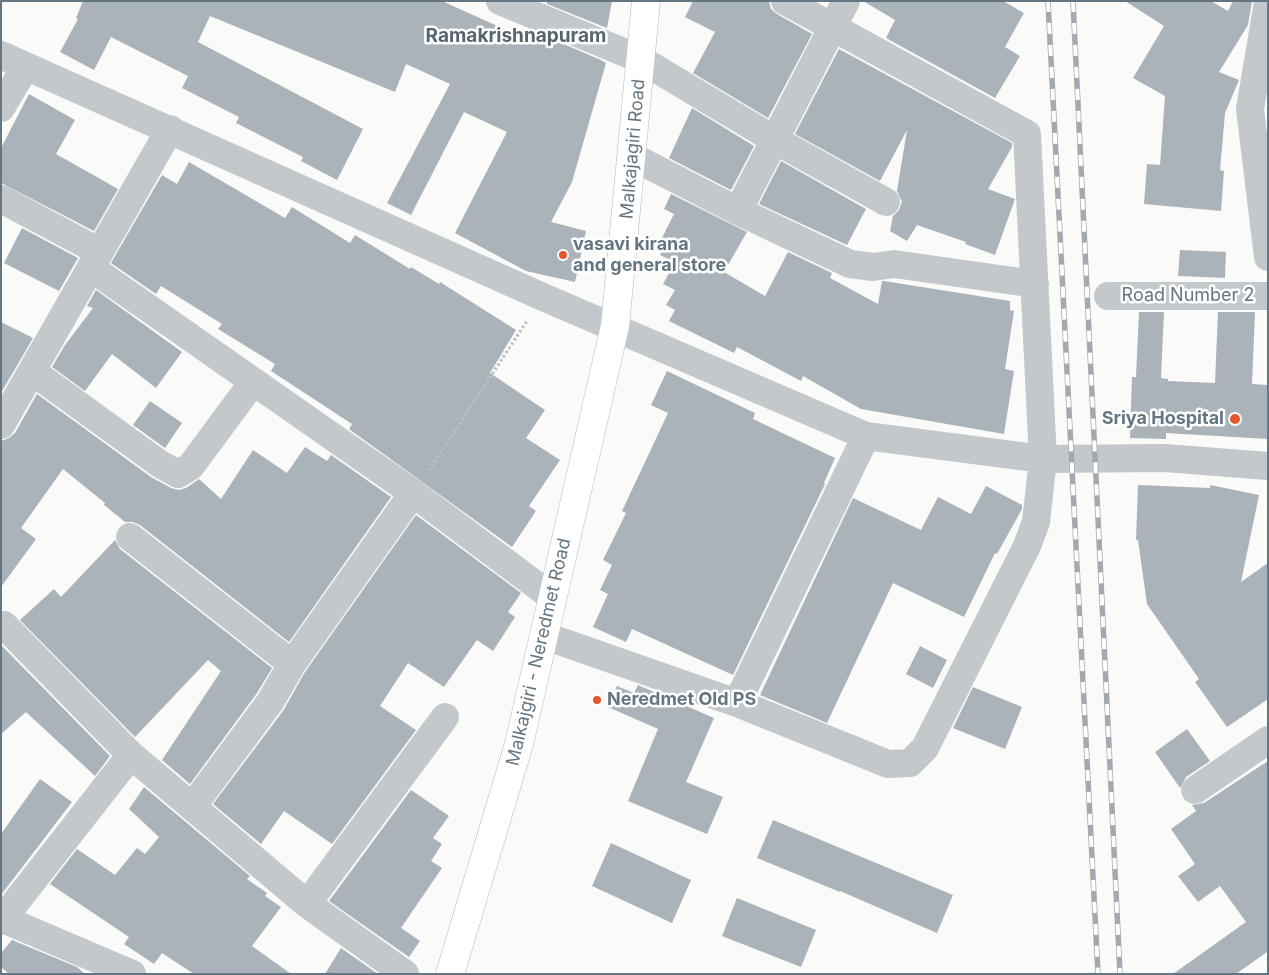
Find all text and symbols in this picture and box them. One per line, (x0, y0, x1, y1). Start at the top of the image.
district label: Ramakrishnapuram (426, 25, 606, 47)
street label: Malkajagiri Road (616, 78, 650, 220)
place label: vasavi kirana and general store (573, 234, 726, 276)
marker: vasavi kirana and general store (557, 249, 569, 261)
street label: Road Number 2 (1122, 285, 1254, 307)
place label: Sriya Hospital (1102, 408, 1224, 430)
marker: Sriya Hospital (1228, 412, 1242, 426)
street label: Malkajgiri - Neredmet Road (502, 536, 576, 768)
place label: Neredmet Old PS (607, 689, 756, 711)
marker: Neredmet Old PS (591, 694, 603, 706)

